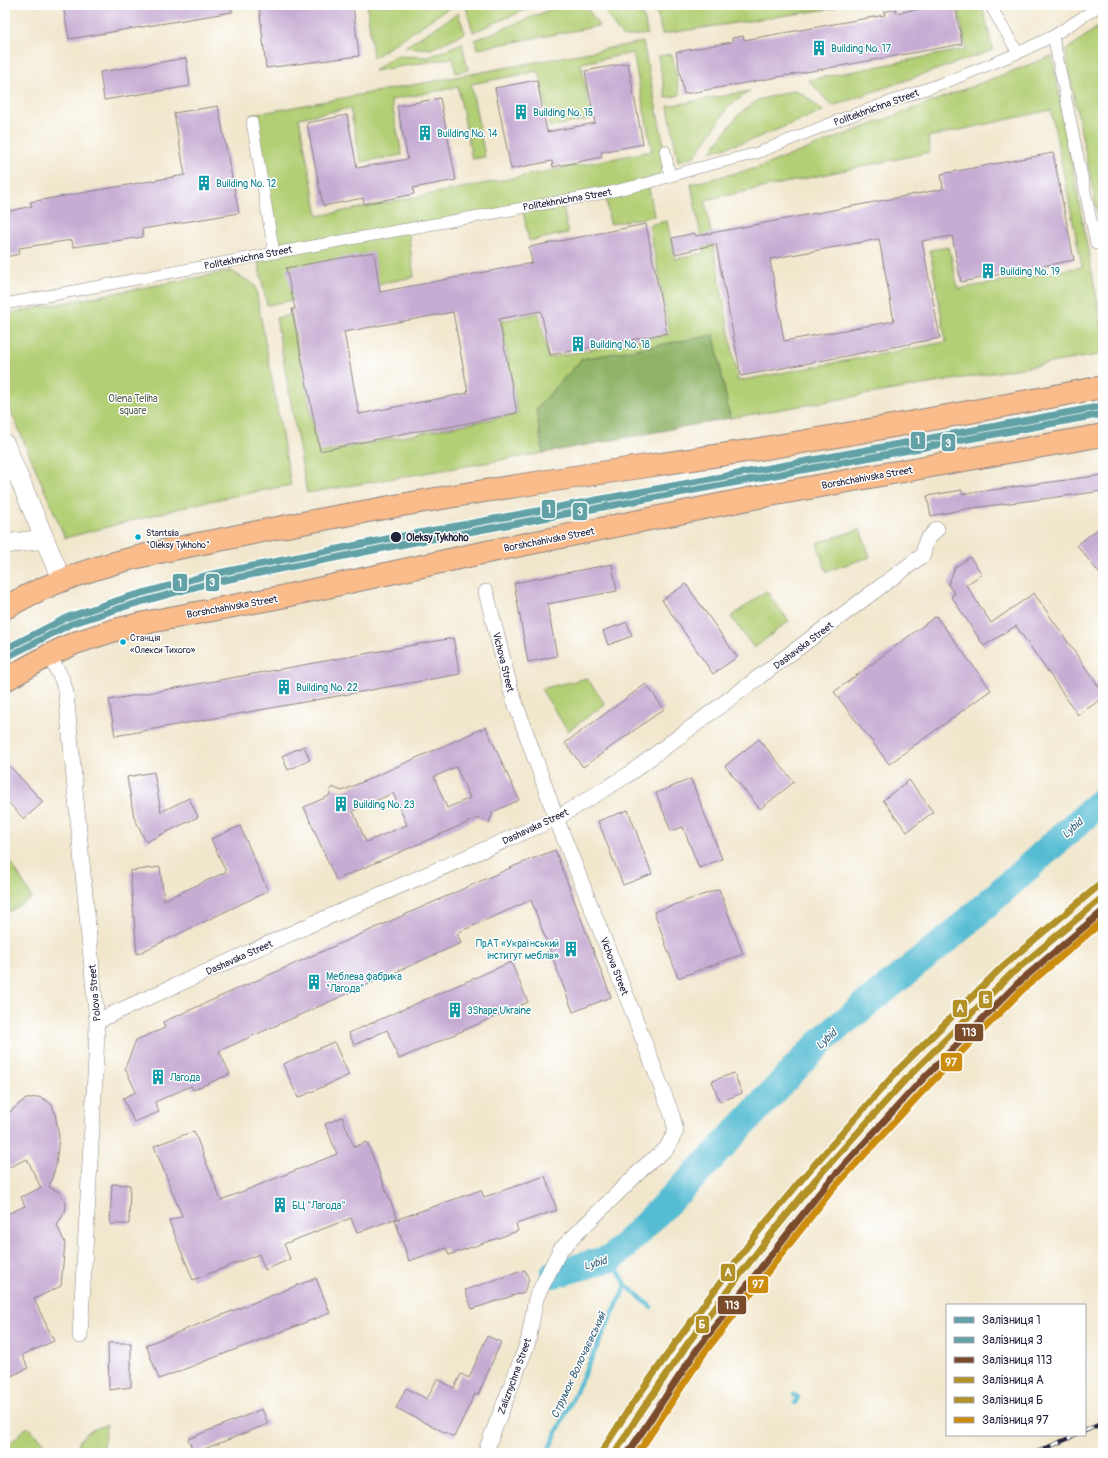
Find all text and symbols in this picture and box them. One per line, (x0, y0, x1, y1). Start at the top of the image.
building icon: Building No. 17 (810, 39, 828, 57)
place label: Building No. 17 (831, 43, 892, 55)
street label: Politekhnichna Street (832, 87, 921, 129)
building icon: Building No. 15 (512, 103, 530, 121)
place label: Building No. 15 (533, 107, 593, 119)
building icon: Building No. 14 (416, 124, 434, 142)
place label: Building No. 14 (437, 128, 498, 140)
building icon: Building No. 12 (195, 174, 213, 192)
place label: Building No. 12 (216, 178, 277, 190)
street label: Politekhnichna Street (522, 186, 613, 214)
street label: Politekhnichna Street (203, 243, 294, 272)
building icon: Building No. 19 (979, 262, 997, 280)
place label: Building No. 19 (1000, 266, 1060, 278)
building icon: Building No. 18 (569, 335, 587, 353)
place label: Building No. 18 (590, 339, 650, 351)
park label: Olena Teliha square (108, 393, 158, 417)
line badge: 1 (910, 431, 926, 450)
line badge: 3 (941, 433, 956, 452)
text: 1 (916, 434, 920, 447)
text: 3 (945, 437, 951, 450)
street label: Borshchahivska Street (821, 464, 915, 492)
line badge: 1 (541, 499, 556, 519)
line badge: 3 (572, 502, 588, 521)
text: 1 (547, 503, 551, 516)
text: 3 (577, 505, 583, 518)
street label: Borshchahivska Street (503, 525, 597, 555)
place label: Stantsiia "Oleksy Tykhoho" (146, 528, 210, 551)
marker: Oleksy Tykhoho (389, 530, 403, 544)
marker: Stantsiia "Oleksy Tykhoho" (133, 532, 143, 542)
place label: Oleksy Tykhoho (406, 532, 469, 544)
line badge: 1 (172, 573, 188, 592)
line badge: 3 (205, 573, 220, 592)
text: 3 (209, 576, 215, 589)
text: 1 (178, 577, 182, 590)
street label: Borshchahivska Street (186, 593, 280, 621)
street label: Dashavska Street (771, 619, 837, 672)
street label: Vichova Street (490, 631, 517, 694)
place label: Станція «Олекси Тихого» (130, 633, 196, 656)
marker: Станція «Олекси Тихого» (118, 637, 128, 647)
building icon: Building No. 22 (275, 678, 293, 696)
place label: Building No. 22 (296, 682, 358, 694)
building icon: Building No. 23 (332, 795, 350, 813)
place label: Building No. 23 (353, 799, 415, 811)
street label: Dashavska Street (500, 806, 571, 848)
water label: Lybid (1059, 815, 1087, 841)
street label: Vichova Street (597, 936, 631, 998)
street label: Dashavska Street (204, 937, 276, 978)
place label: ПрАТ «Український інститут меблів» (476, 938, 559, 962)
building icon: ПрАТ «Український інститут меблів» (562, 940, 580, 958)
street label: Polova Street (86, 963, 103, 1022)
place label: Меблева фабрика "Лагода" (326, 971, 402, 995)
building icon: Меблева фабрика "Лагода" (305, 973, 323, 991)
line badge: Б (978, 990, 993, 1009)
text: Б (983, 993, 990, 1006)
line badge: A (952, 999, 968, 1018)
building icon: 3Shape Ukraine (446, 1001, 464, 1019)
text: A (956, 1002, 964, 1015)
place label: 3Shape Ukraine (467, 1005, 531, 1017)
line badge: 113 (954, 1023, 984, 1042)
water label: Lybid (813, 1025, 841, 1052)
text: 113 (962, 1026, 976, 1039)
line badge: 97 (940, 1052, 963, 1072)
text: 97 (945, 1056, 957, 1069)
building icon: Лагода (149, 1068, 167, 1086)
place label: Лагода (169, 1072, 200, 1084)
building icon: БЦ "Лагода" (271, 1196, 289, 1214)
place label: БЦ "Лагода" (292, 1200, 345, 1212)
water label: Lybid (582, 1254, 610, 1273)
line badge: A (720, 1263, 736, 1282)
text: A (724, 1266, 732, 1279)
line badge: 97 (747, 1275, 769, 1294)
text: 97 (752, 1278, 764, 1291)
line badge: 113 (717, 1295, 747, 1315)
text: 113 (725, 1299, 739, 1312)
legend (946, 1304, 1086, 1436)
water label: Струмок Волочаєвський (548, 1308, 610, 1420)
text: Залізниця 1 (982, 1313, 1041, 1328)
line badge: Б (695, 1315, 710, 1334)
text: Б (699, 1318, 706, 1331)
text: Залізниця 3 (982, 1333, 1043, 1348)
street label: Zaliznychna Street (496, 1336, 535, 1416)
text: Залізниця 113 (982, 1353, 1052, 1368)
text: Залізниця A (982, 1373, 1044, 1388)
text: Залізниця Б (982, 1393, 1043, 1408)
text: Залізниця 97 (982, 1413, 1049, 1428)

